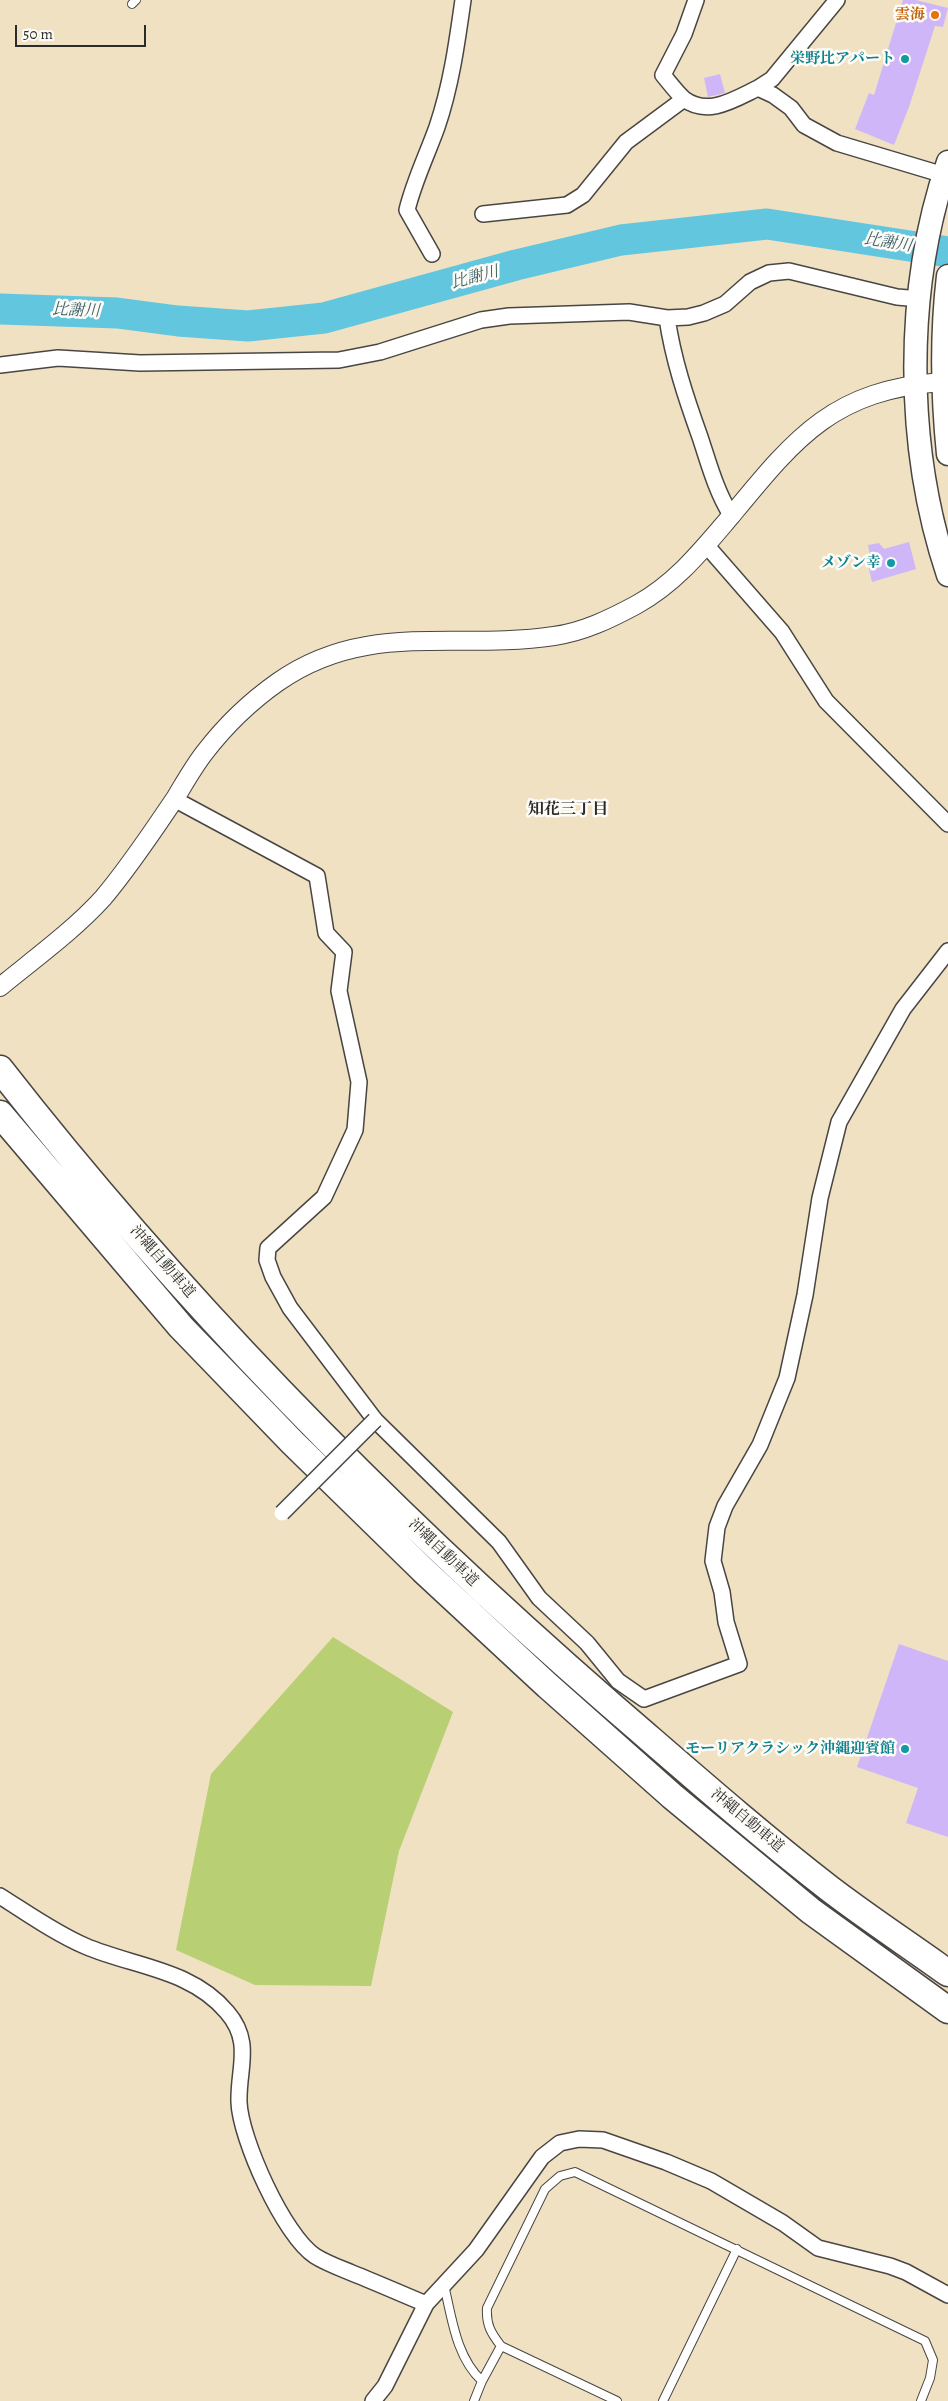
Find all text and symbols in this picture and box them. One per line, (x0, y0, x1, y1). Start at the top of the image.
place label: 雲海 (895, 6, 925, 24)
marker: 雲海 (929, 9, 941, 21)
scale bar (18, 15, 149, 47)
text: 50 m (23, 24, 53, 44)
place label: 栄野比アパート (790, 50, 895, 68)
marker: 栄野比アパート (899, 53, 911, 65)
water label: 比謝川 (863, 230, 913, 256)
water label: 比謝川 (449, 263, 501, 293)
water label: 比謝川 (52, 301, 100, 321)
place label: メゾン幸 (821, 554, 881, 572)
marker: メゾン幸 (885, 557, 897, 569)
district label: 知花三丁目 (528, 800, 608, 820)
street label: 沖縄自動車道 (126, 1222, 198, 1302)
street label: 沖縄自動車道 (404, 1515, 482, 1591)
place label: モーリアクラシック沖縄迎賓館 (686, 1740, 895, 1758)
marker: モーリアクラシック沖縄迎賓館 (899, 1743, 911, 1755)
street label: 沖縄自動車道 (707, 1785, 787, 1857)

